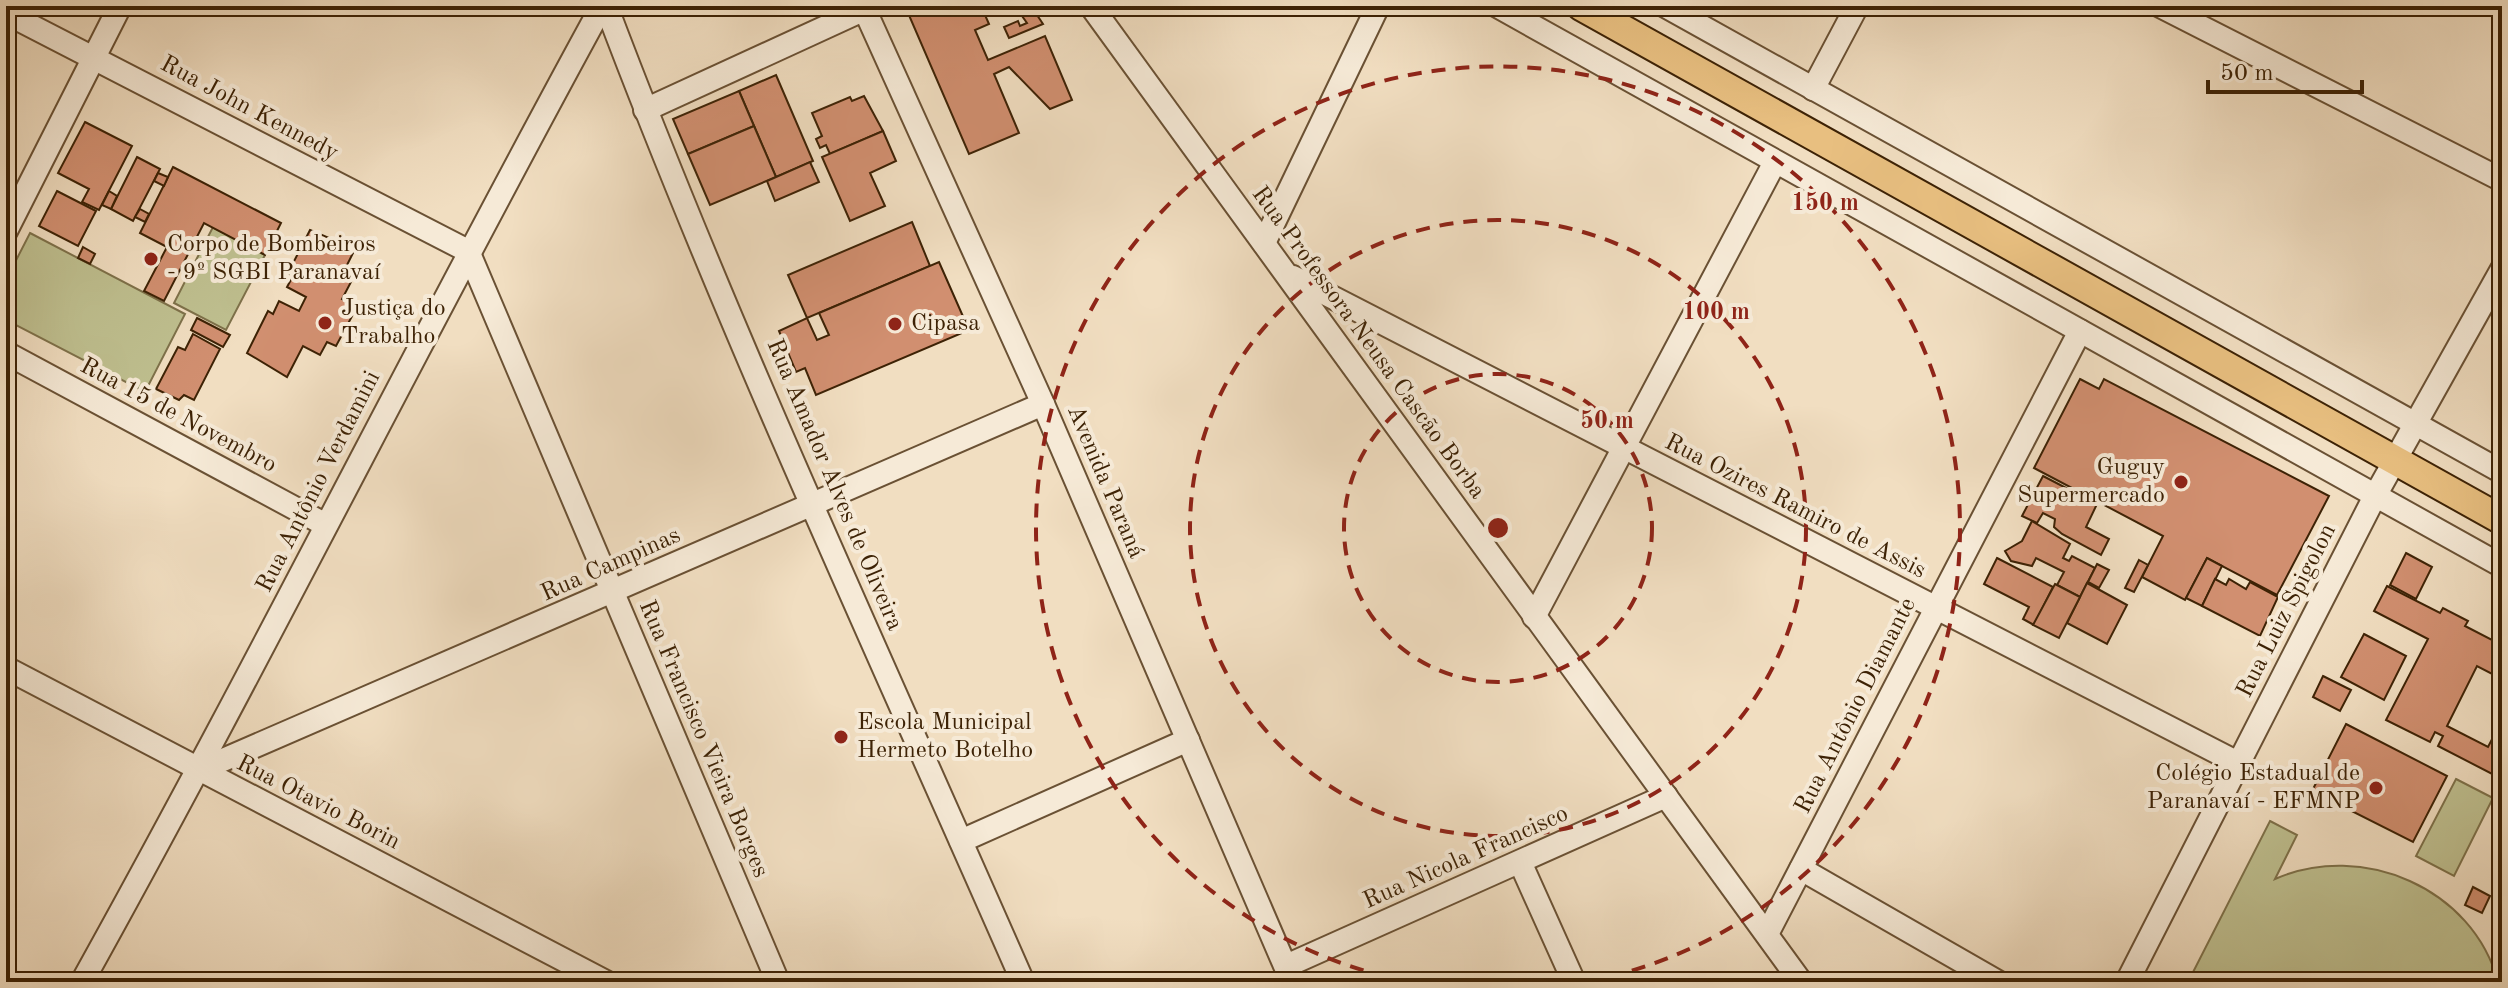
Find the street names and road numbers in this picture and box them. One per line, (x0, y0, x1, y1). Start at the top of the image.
street label: Rua John Kennedy (156, 52, 342, 166)
street label: Rua Professora Neusa Cascão Borba (1247, 182, 1489, 504)
street label: Rua Amador Alves de Oliveira (762, 336, 906, 634)
street label: Rua 15 de Novembro (76, 354, 280, 478)
street label: Rua Antônio Verdamini (253, 368, 385, 596)
street label: Avenida Paraná (1062, 402, 1148, 562)
street label: Rua Ozires Ramiro de Assis (1660, 431, 1930, 583)
street label: Rua Luiz Spigolon (2233, 520, 2341, 702)
street label: Rua Campinas (538, 524, 684, 606)
street label: Rua Antônio Diamante (1791, 594, 1921, 818)
street label: Rua Francisco Vieira Borges (634, 597, 772, 881)
street label: Rua Otavio Borin (232, 751, 404, 855)
street label: Rua Nicola Francisco (1360, 802, 1572, 914)

